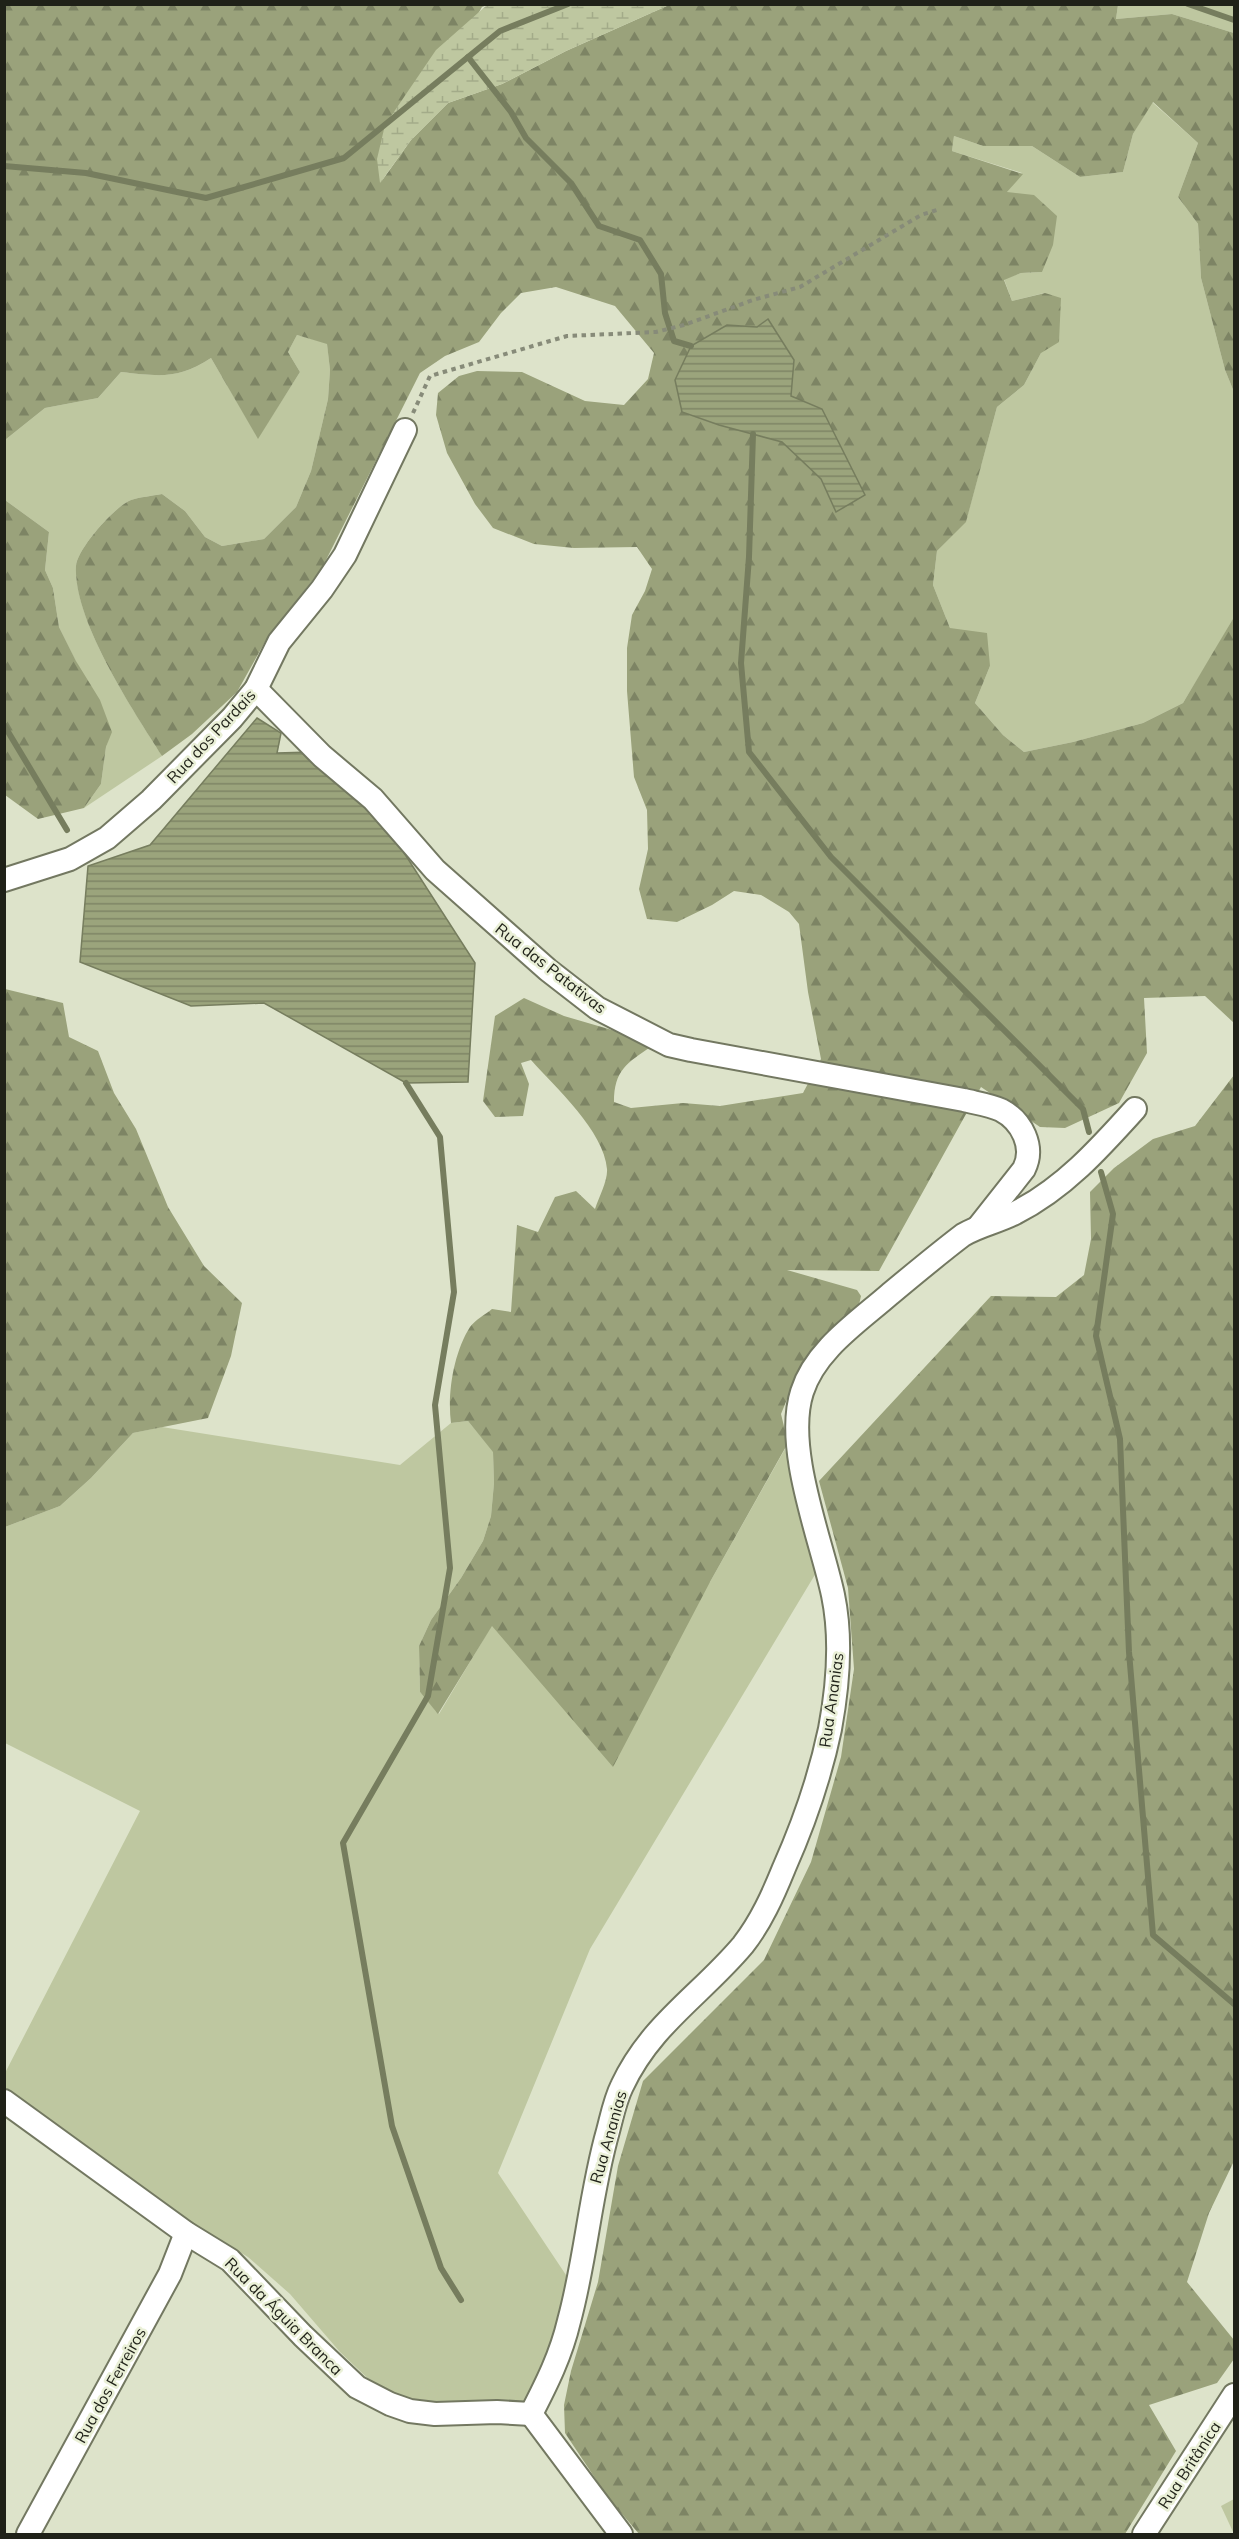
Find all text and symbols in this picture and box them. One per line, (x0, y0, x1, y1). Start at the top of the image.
street label: Rua dos Pardais (162, 685, 260, 787)
street label: Rua das Patativas (491, 918, 611, 1018)
street label: Rua Ananias (814, 1651, 848, 1749)
street label: Rua Ananias (585, 2088, 631, 2186)
street label: Rua da Águia Branca (221, 2253, 347, 2379)
street label: Rua dos Ferreiros (70, 2324, 150, 2446)
street label: Rua Britânica (1153, 2417, 1225, 2513)

